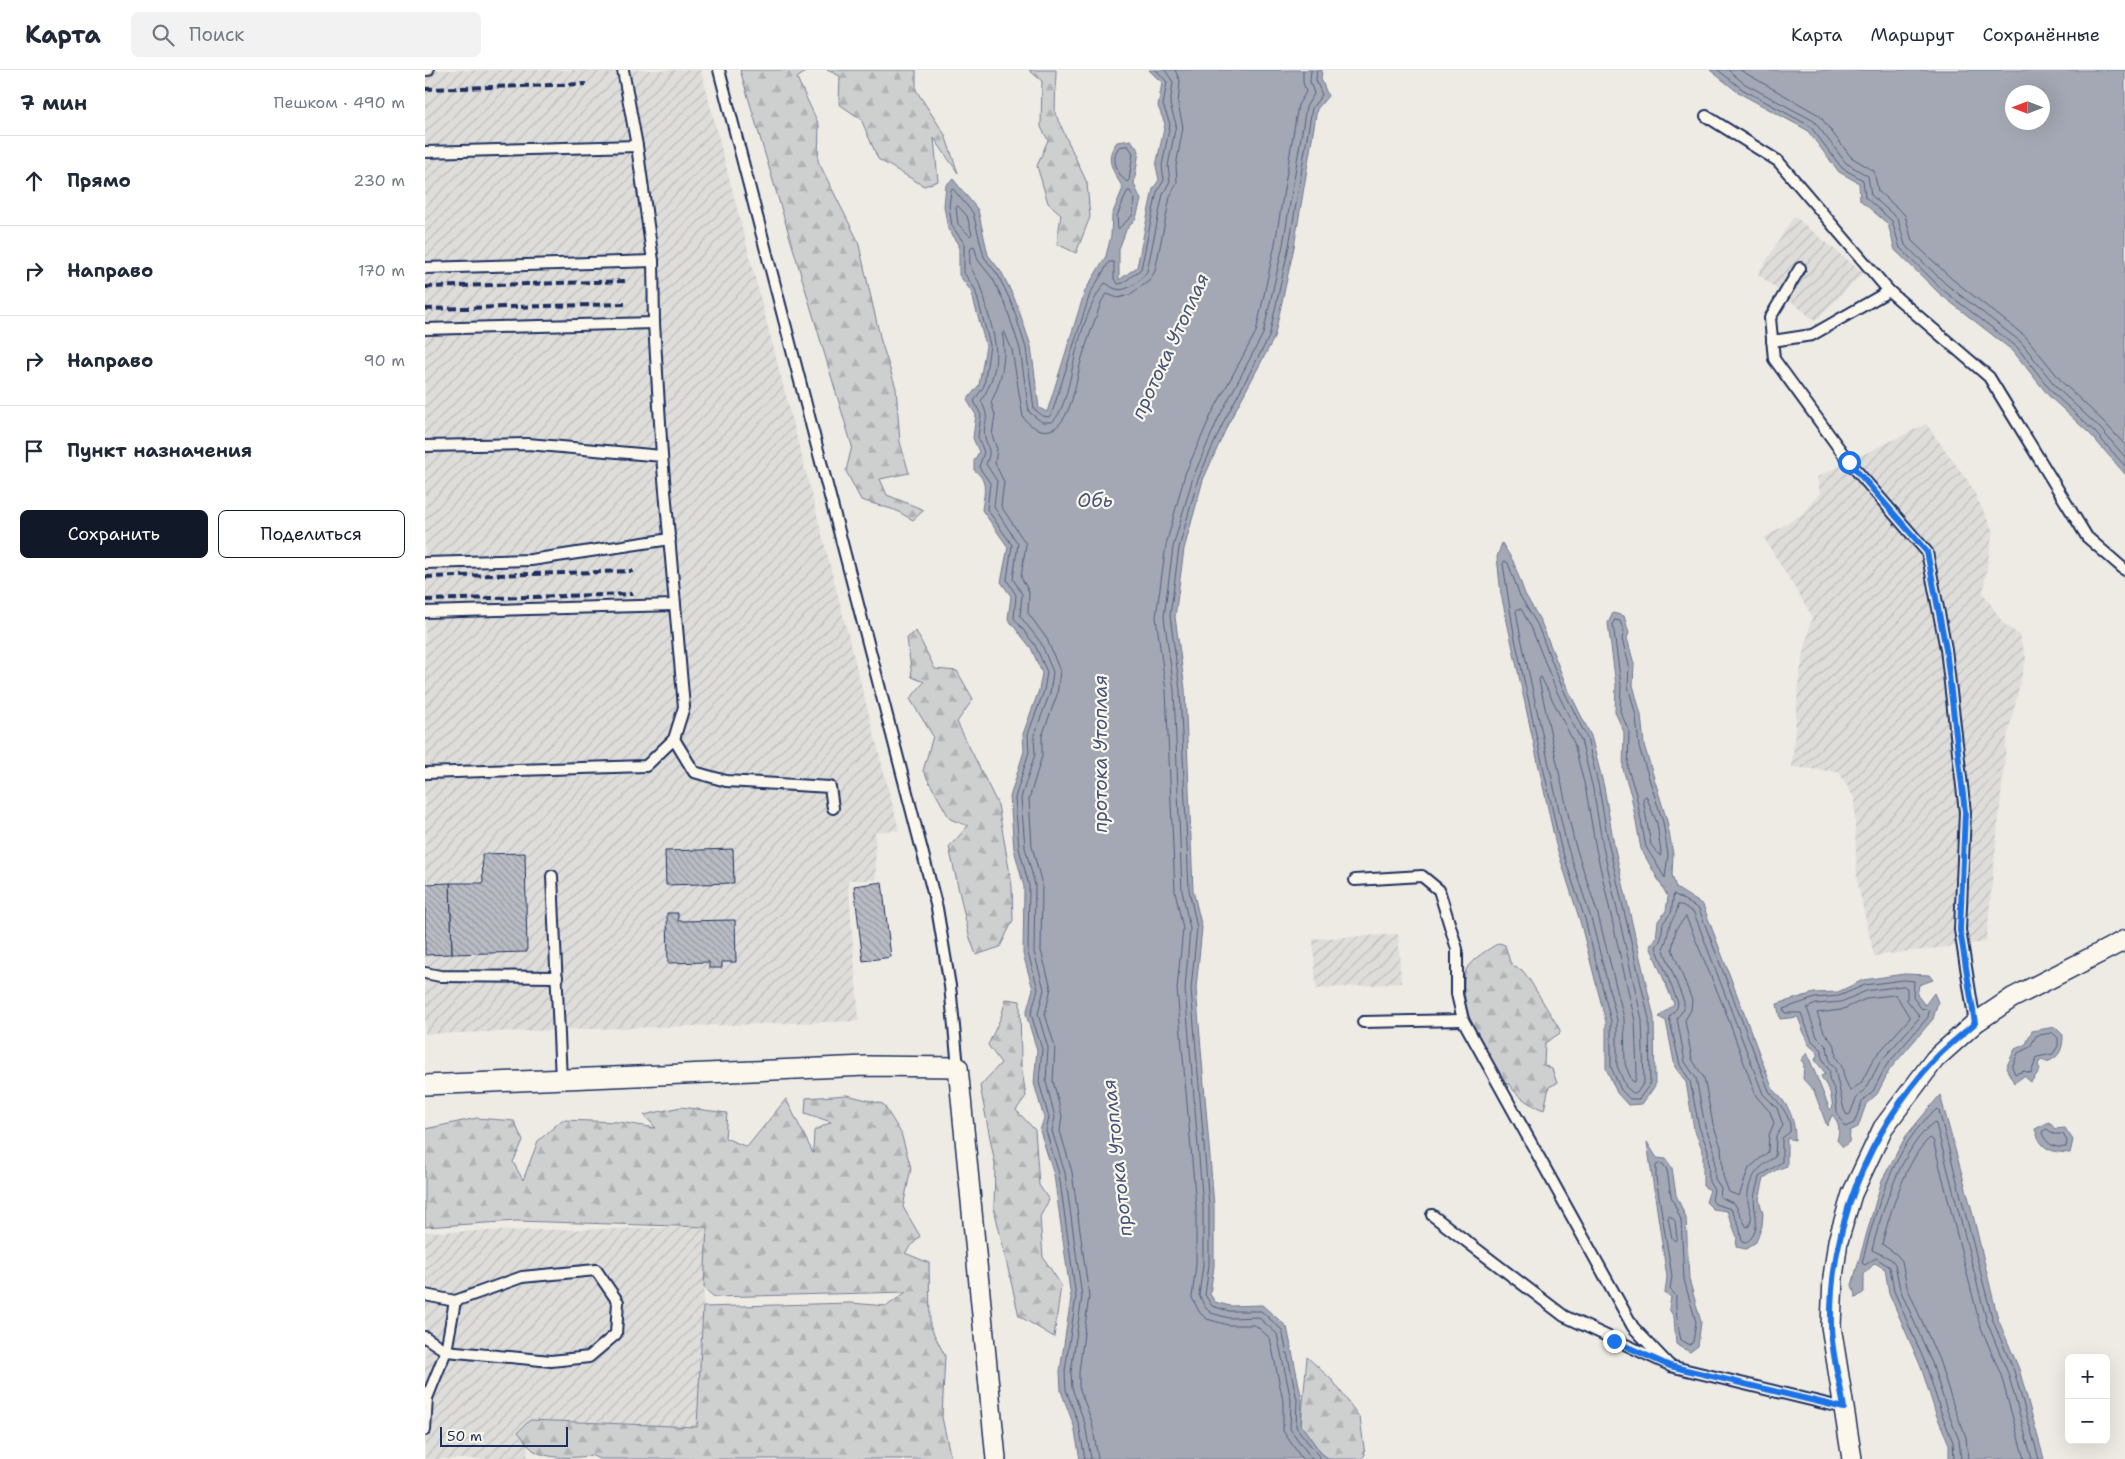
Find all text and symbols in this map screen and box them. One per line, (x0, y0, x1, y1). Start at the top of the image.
search box (131, 12, 481, 57)
text: Карта (25, 19, 101, 51)
icon: search (149, 21, 177, 49)
text: Поиск (189, 22, 244, 47)
text: Карта (1791, 23, 1842, 47)
text: Маршрут (1870, 23, 1954, 47)
text: Сохранённые (1982, 23, 2100, 47)
north arrow (2005, 85, 2050, 130)
text: 7 мин (20, 89, 87, 117)
text: Пешком · 490 m (274, 92, 405, 113)
icon: ahead (20, 167, 48, 195)
text: Прямо (67, 168, 131, 193)
text: 230 m (353, 170, 405, 191)
icon: right (20, 257, 48, 285)
text: Направо (67, 258, 153, 283)
text: 170 m (358, 260, 405, 281)
water label: протока Утоплая (1125, 269, 1215, 423)
icon: right (20, 347, 48, 375)
text: Направо (67, 348, 153, 373)
text: 90 m (364, 350, 405, 371)
icon: arrive (20, 437, 48, 465)
text: Пункт назначения (67, 438, 252, 463)
route start (1838, 451, 1861, 474)
water label: Обь (1077, 488, 1113, 513)
button: Сохранить (20, 510, 208, 558)
button: Поделиться (218, 510, 405, 558)
water label: протока Утоплая (1088, 675, 1113, 833)
water label: протока Утоплая (1096, 1078, 1138, 1238)
route end (1603, 1330, 1626, 1353)
map controls (2065, 1354, 2110, 1444)
button: + (2065, 1354, 2110, 1399)
button: − (2065, 1399, 2110, 1444)
scale bar (440, 1424, 567, 1447)
text: 50 m (447, 1427, 482, 1445)

